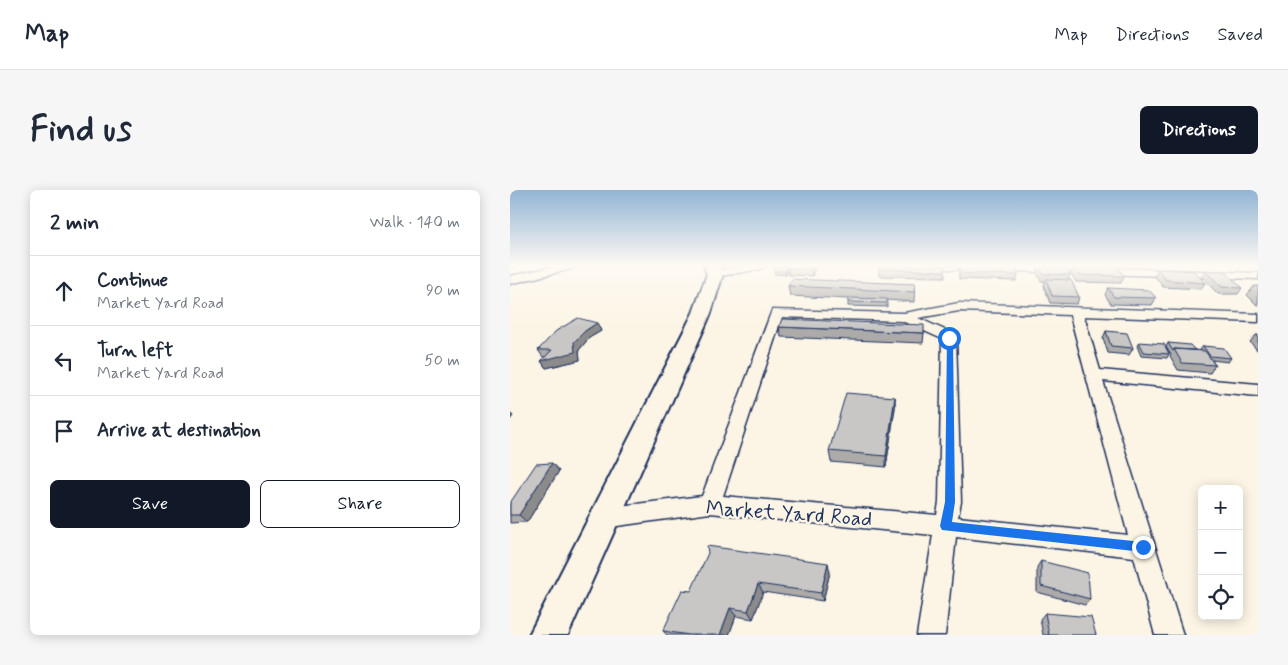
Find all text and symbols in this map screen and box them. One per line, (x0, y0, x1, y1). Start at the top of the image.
text: Map (25, 19, 69, 50)
text: Map (1055, 23, 1088, 47)
text: Directions (1116, 23, 1190, 47)
text: Saved (1218, 23, 1263, 47)
button: Directions (1140, 106, 1258, 154)
text: Find us (30, 107, 132, 153)
text: 2 min (50, 209, 99, 237)
text: Walk · 140 m (370, 212, 460, 233)
text: Continue (97, 268, 168, 293)
icon: ahead (50, 277, 78, 305)
text: 90 m (426, 280, 460, 301)
text: Market Yard Road (97, 293, 224, 314)
route start (938, 327, 961, 350)
text: Turn left (97, 338, 173, 363)
icon: left (50, 347, 78, 375)
text: 50 m (424, 350, 460, 371)
text: Market Yard Road (97, 363, 224, 384)
icon: arrive (50, 417, 78, 445)
text: Arrive at destination (97, 418, 261, 443)
button: Save (50, 480, 250, 528)
button: Share (260, 480, 460, 528)
map controls (1198, 485, 1243, 620)
button: + (1198, 485, 1243, 530)
street label: Market Yard Road (705, 494, 873, 534)
button: − (1198, 530, 1243, 575)
route end (1132, 536, 1155, 559)
button: locate (1198, 575, 1243, 620)

